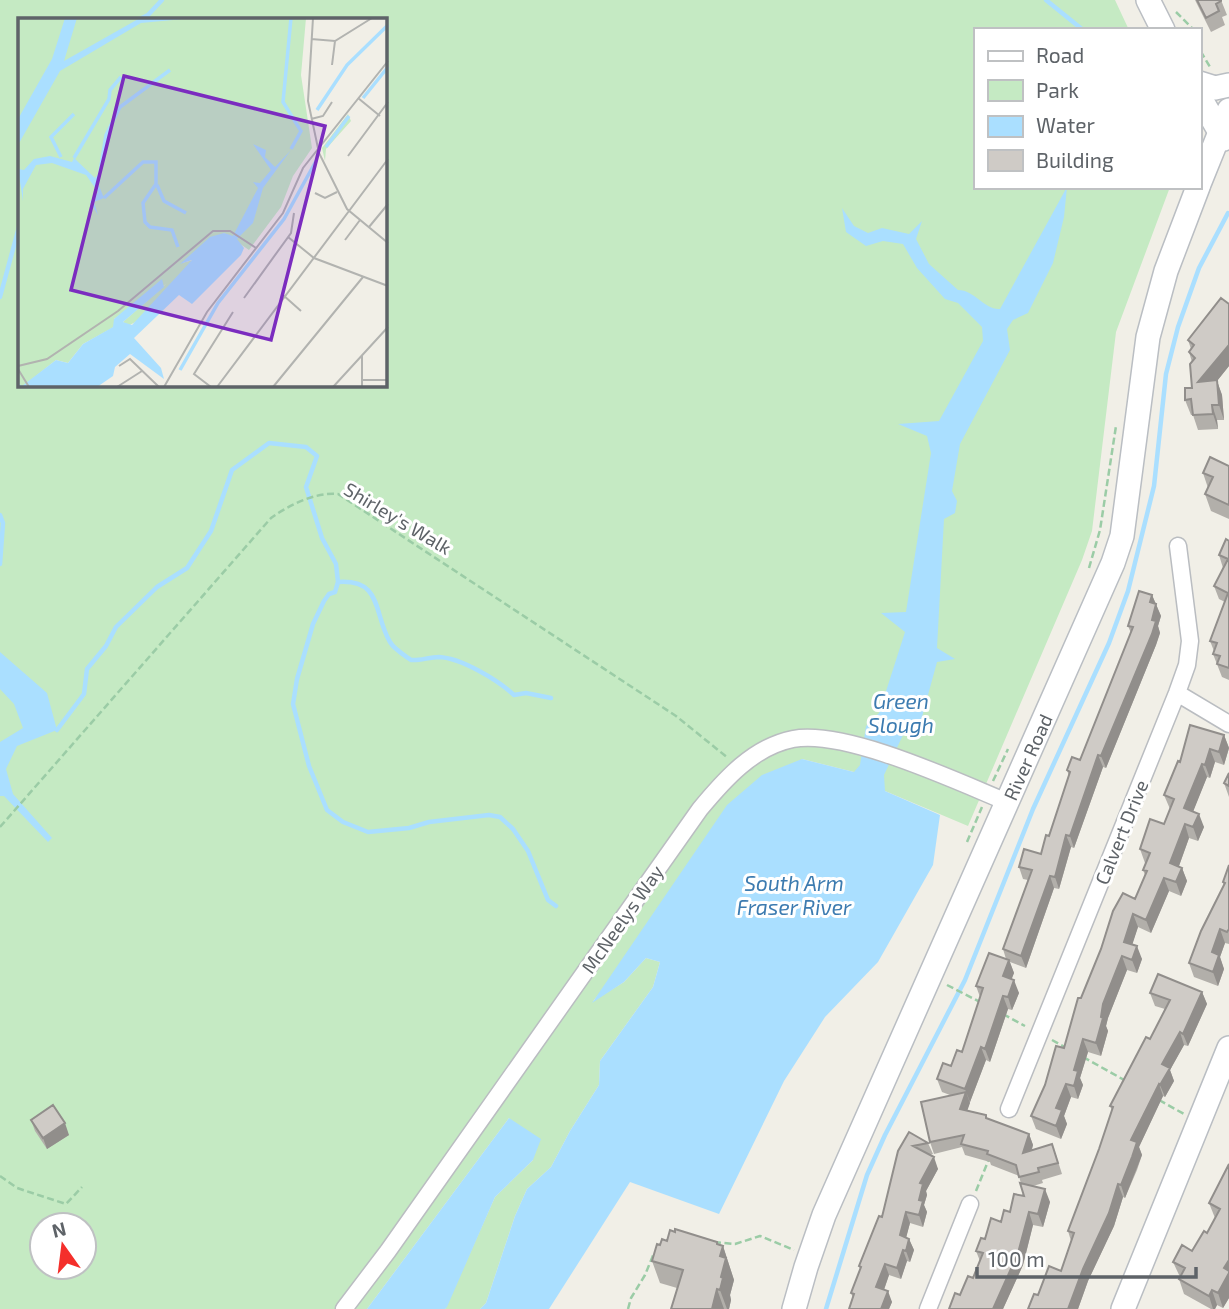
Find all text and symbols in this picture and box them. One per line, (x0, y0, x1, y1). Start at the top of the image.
inset map (18, 18, 387, 387)
legend (974, 28, 1201, 189)
text: Road (1036, 42, 1084, 67)
text: Park (1036, 77, 1079, 102)
text: Water (1036, 112, 1095, 137)
text: Building (1036, 147, 1114, 172)
street label: Shirley's Walk (340, 477, 456, 559)
water label: Green Slough (868, 688, 934, 737)
street label: River Road (998, 710, 1056, 803)
street label: Calvert Drive (1090, 776, 1152, 888)
street label: McNeelys Way (576, 860, 668, 978)
water label: South Arm Fraser River (737, 870, 852, 919)
north arrow (28, 1211, 98, 1281)
text: N (49, 1216, 68, 1242)
scale bar (977, 1236, 1196, 1280)
text: 100 m (988, 1246, 1045, 1271)

